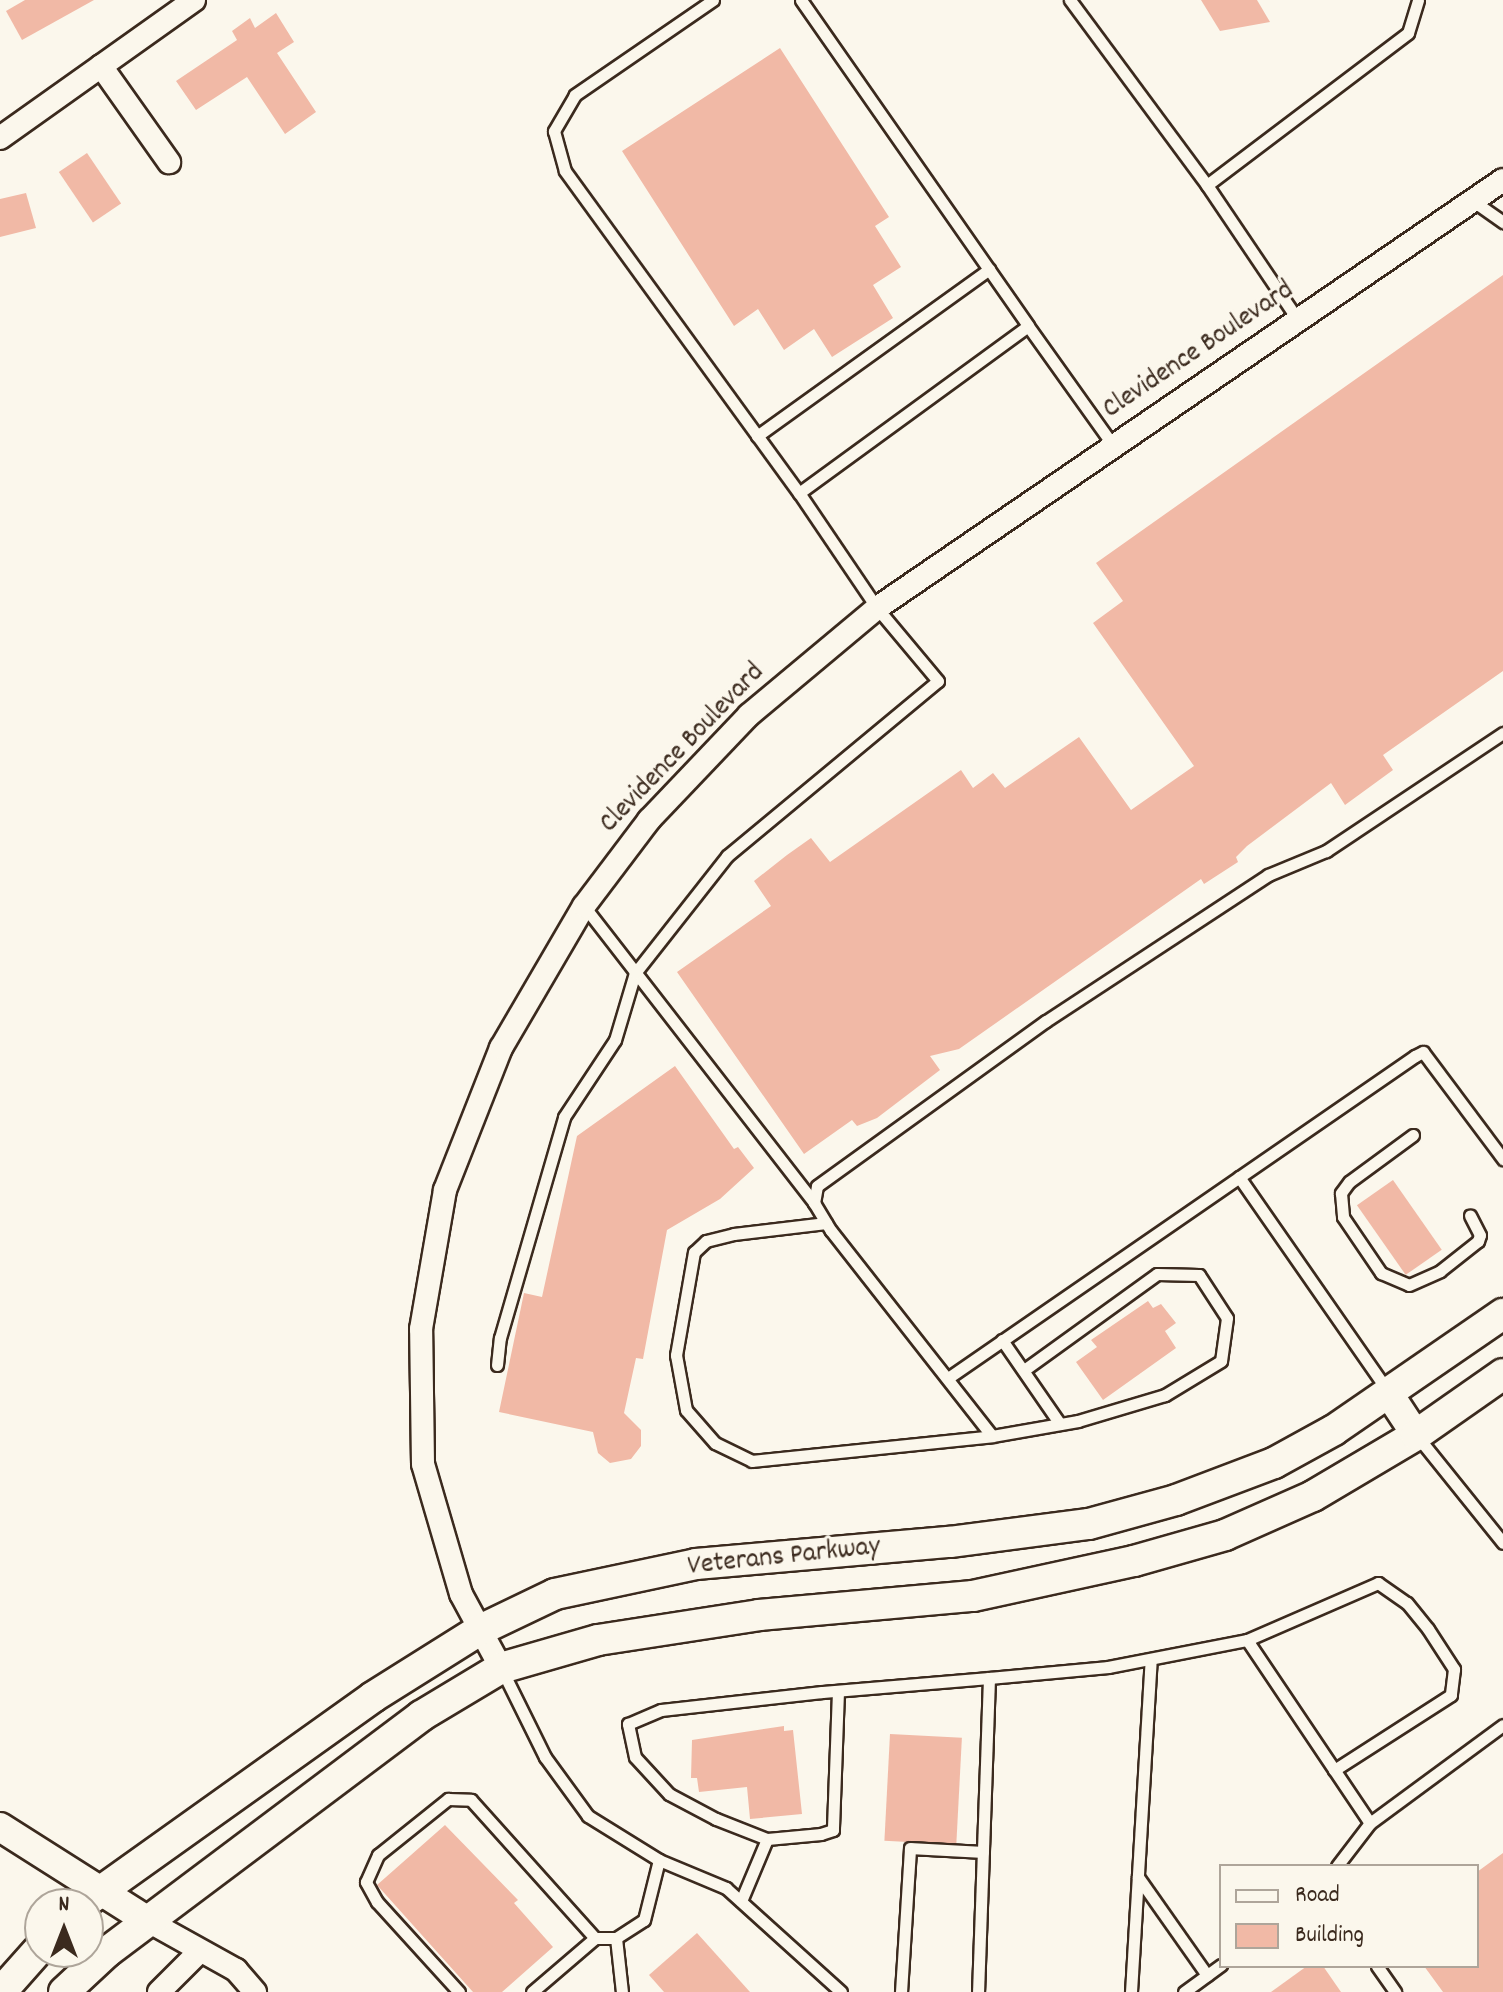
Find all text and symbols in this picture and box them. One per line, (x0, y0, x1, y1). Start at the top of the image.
street label: Clevidence Boulevard (1097, 275, 1301, 427)
street label: Clevidence Boulevard (593, 657, 773, 841)
street label: Veterans Parkway (686, 1531, 882, 1585)
legend (1219, 1864, 1479, 1968)
text: Road (1295, 1879, 1340, 1913)
north arrow (24, 1888, 104, 1968)
text: N (59, 1890, 69, 1921)
text: Building (1295, 1919, 1364, 1953)

